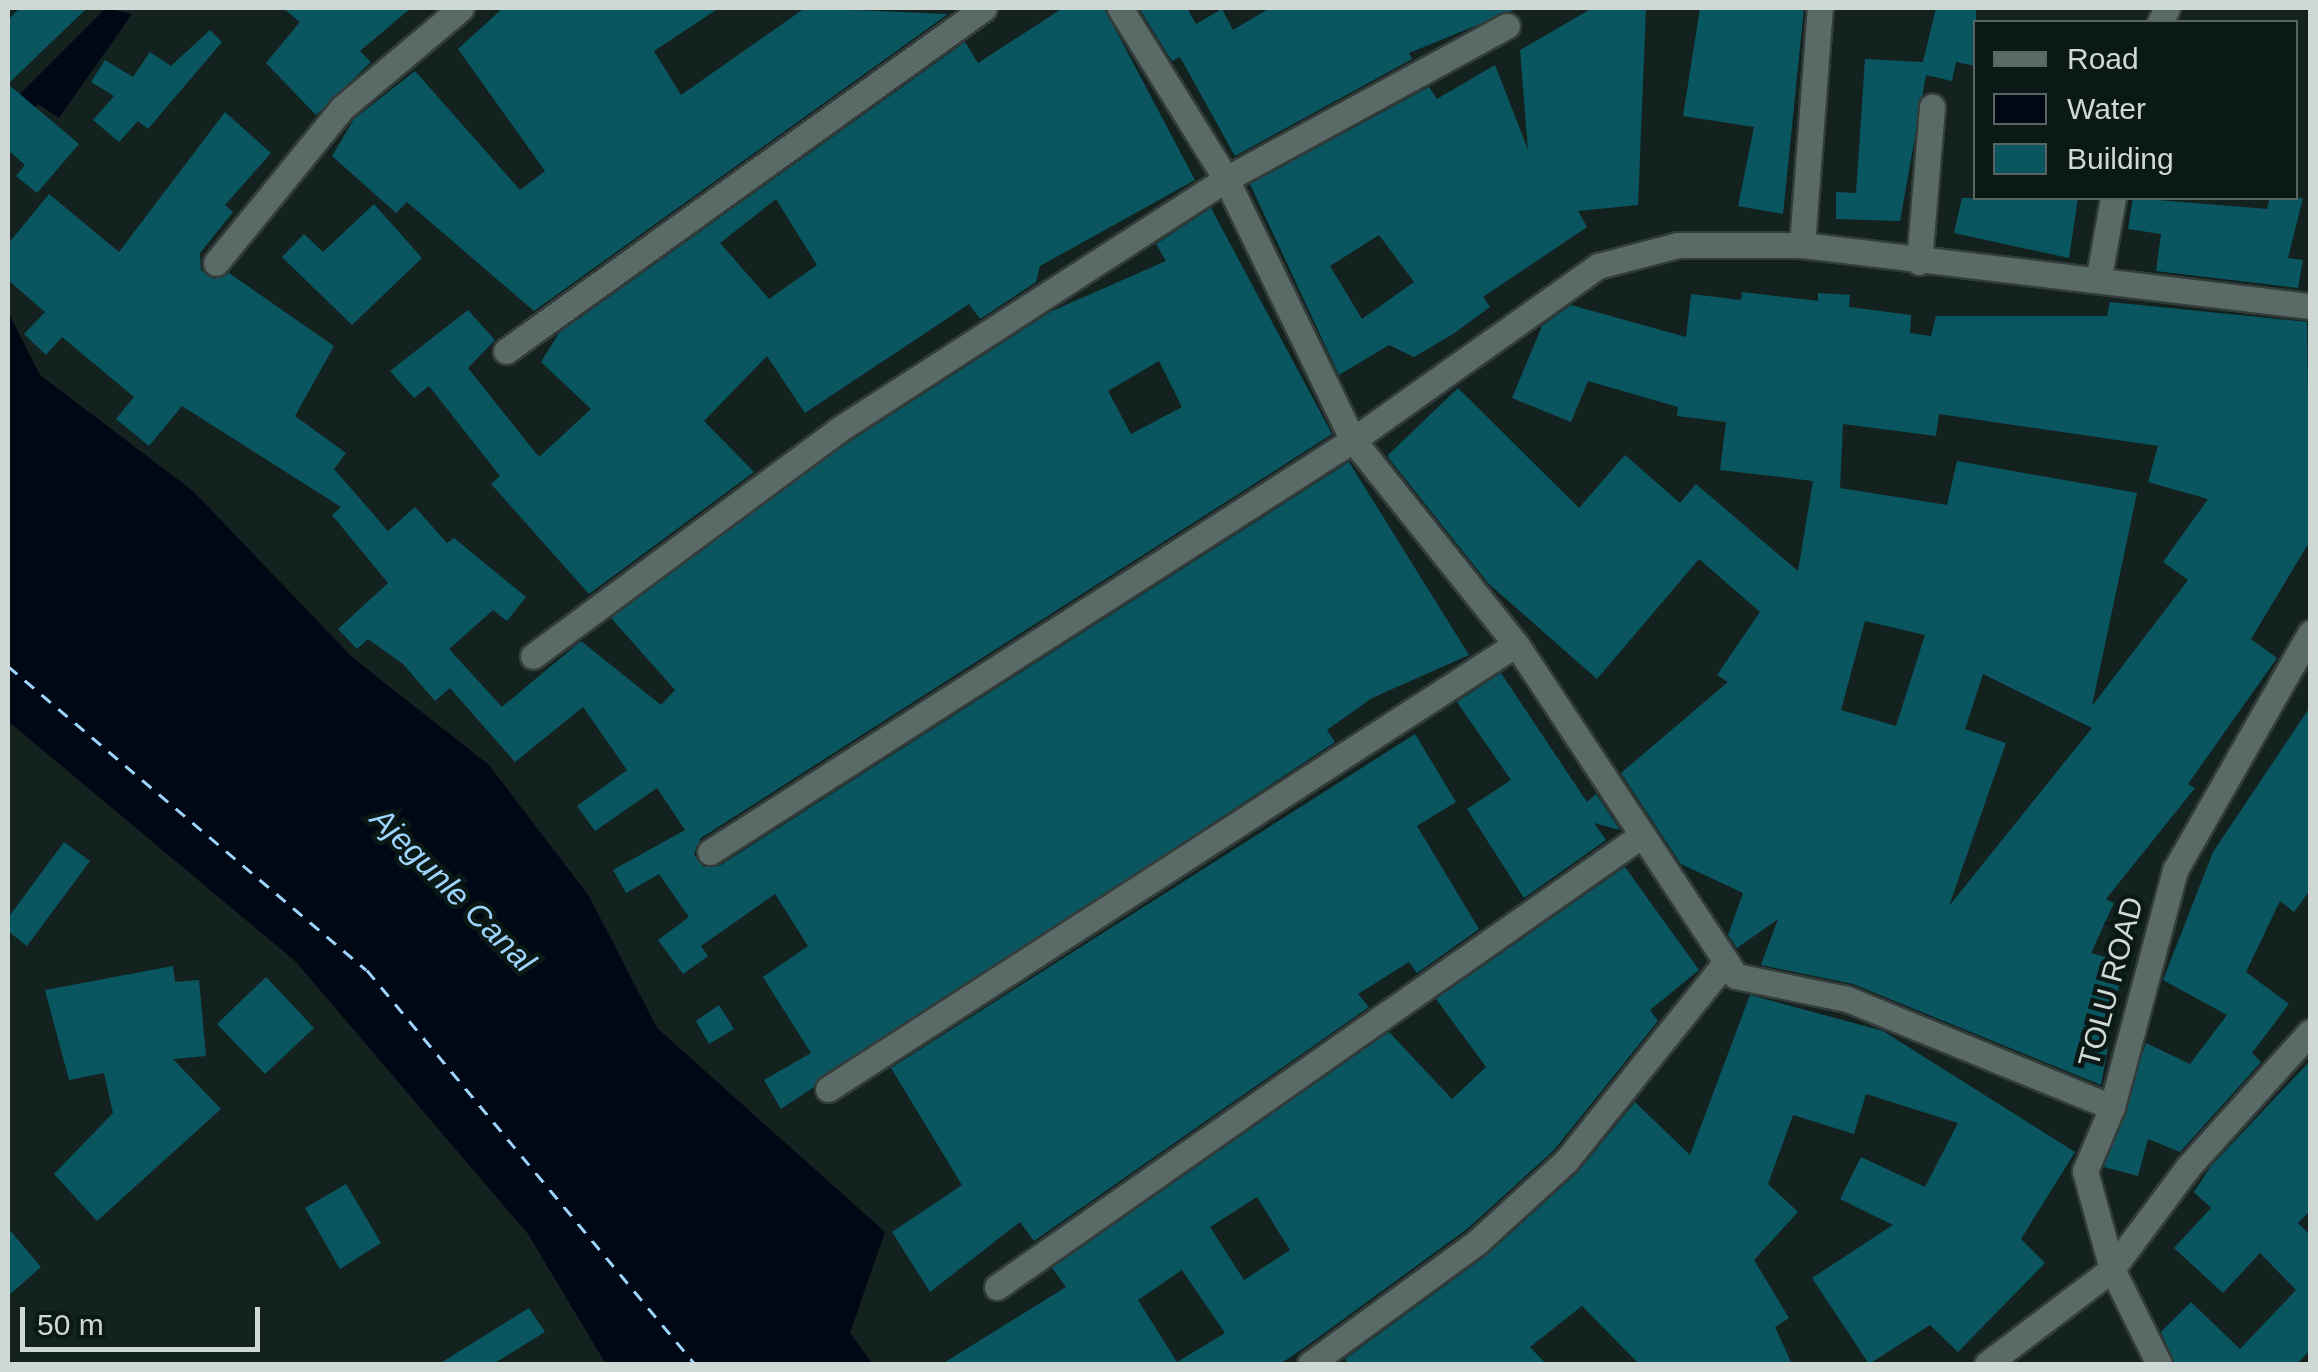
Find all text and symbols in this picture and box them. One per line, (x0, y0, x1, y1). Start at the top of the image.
legend (1973, 20, 2298, 200)
text: Road (2067, 42, 2139, 75)
text: Water (2067, 92, 2146, 125)
text: Building (2067, 142, 2174, 175)
water label: Ajegunle Canal (363, 800, 543, 980)
street label: TOLU ROAD (2071, 893, 2151, 1071)
scale bar (25, 1287, 265, 1349)
text: 50 m (37, 1308, 104, 1341)

